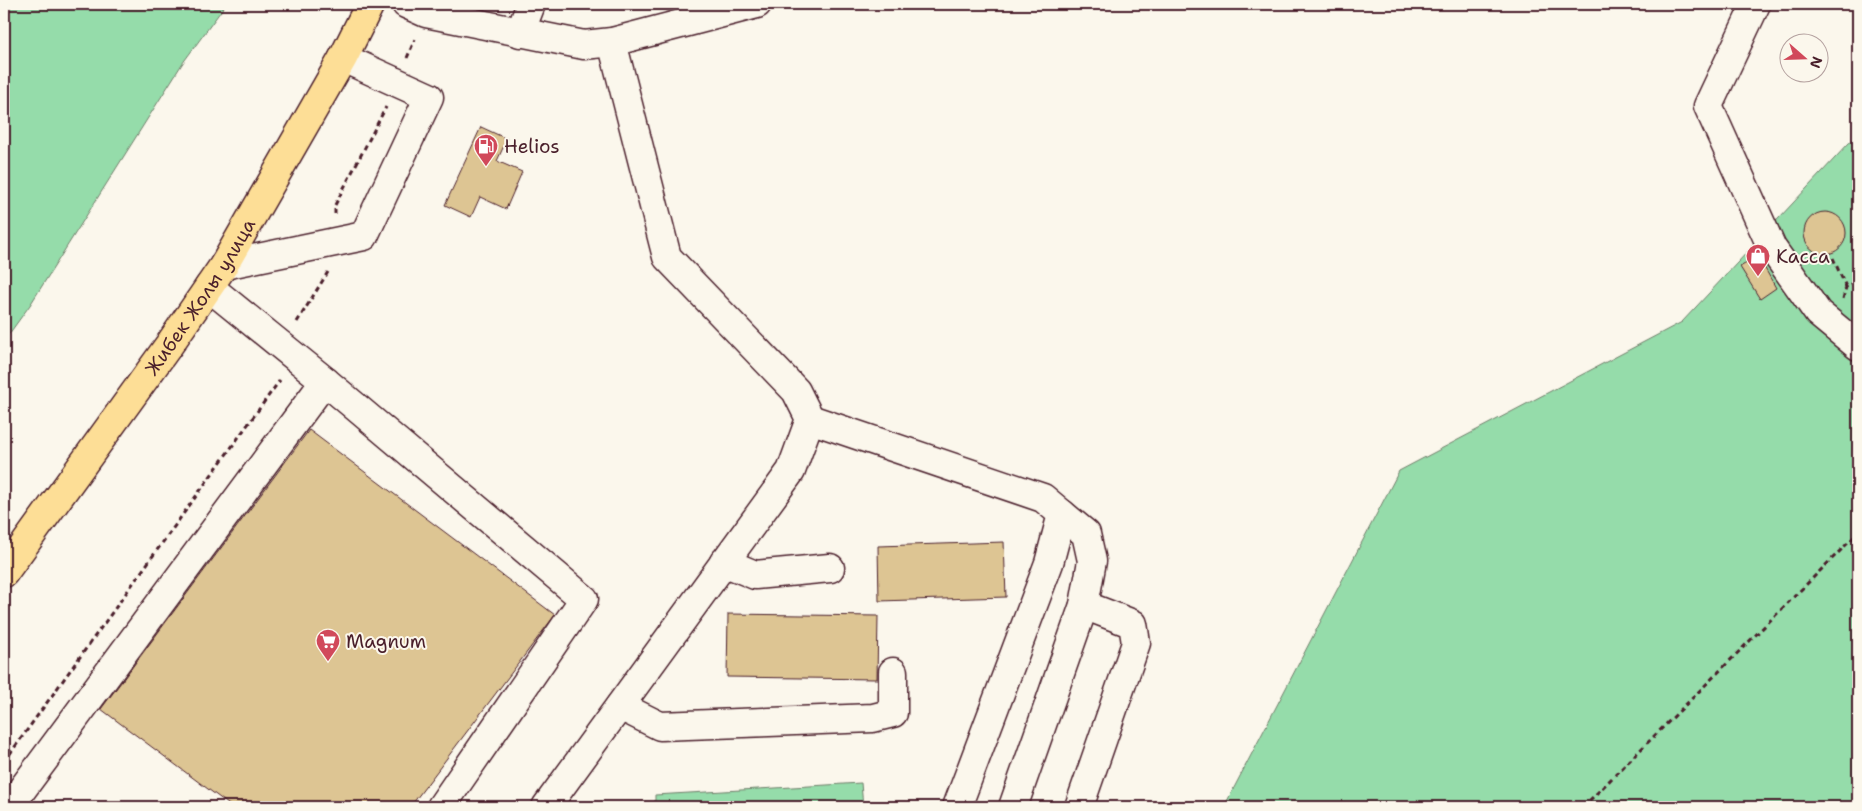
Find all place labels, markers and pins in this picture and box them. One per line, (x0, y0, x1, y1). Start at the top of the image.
fuel station icon: Helios (473, 133, 499, 167)
place label: Helios (504, 134, 560, 159)
shop icon: Касса (1745, 243, 1771, 277)
place label: Касса (1776, 244, 1830, 269)
supermarket icon: Magnum (315, 628, 341, 662)
place label: Magnum (346, 629, 426, 654)

